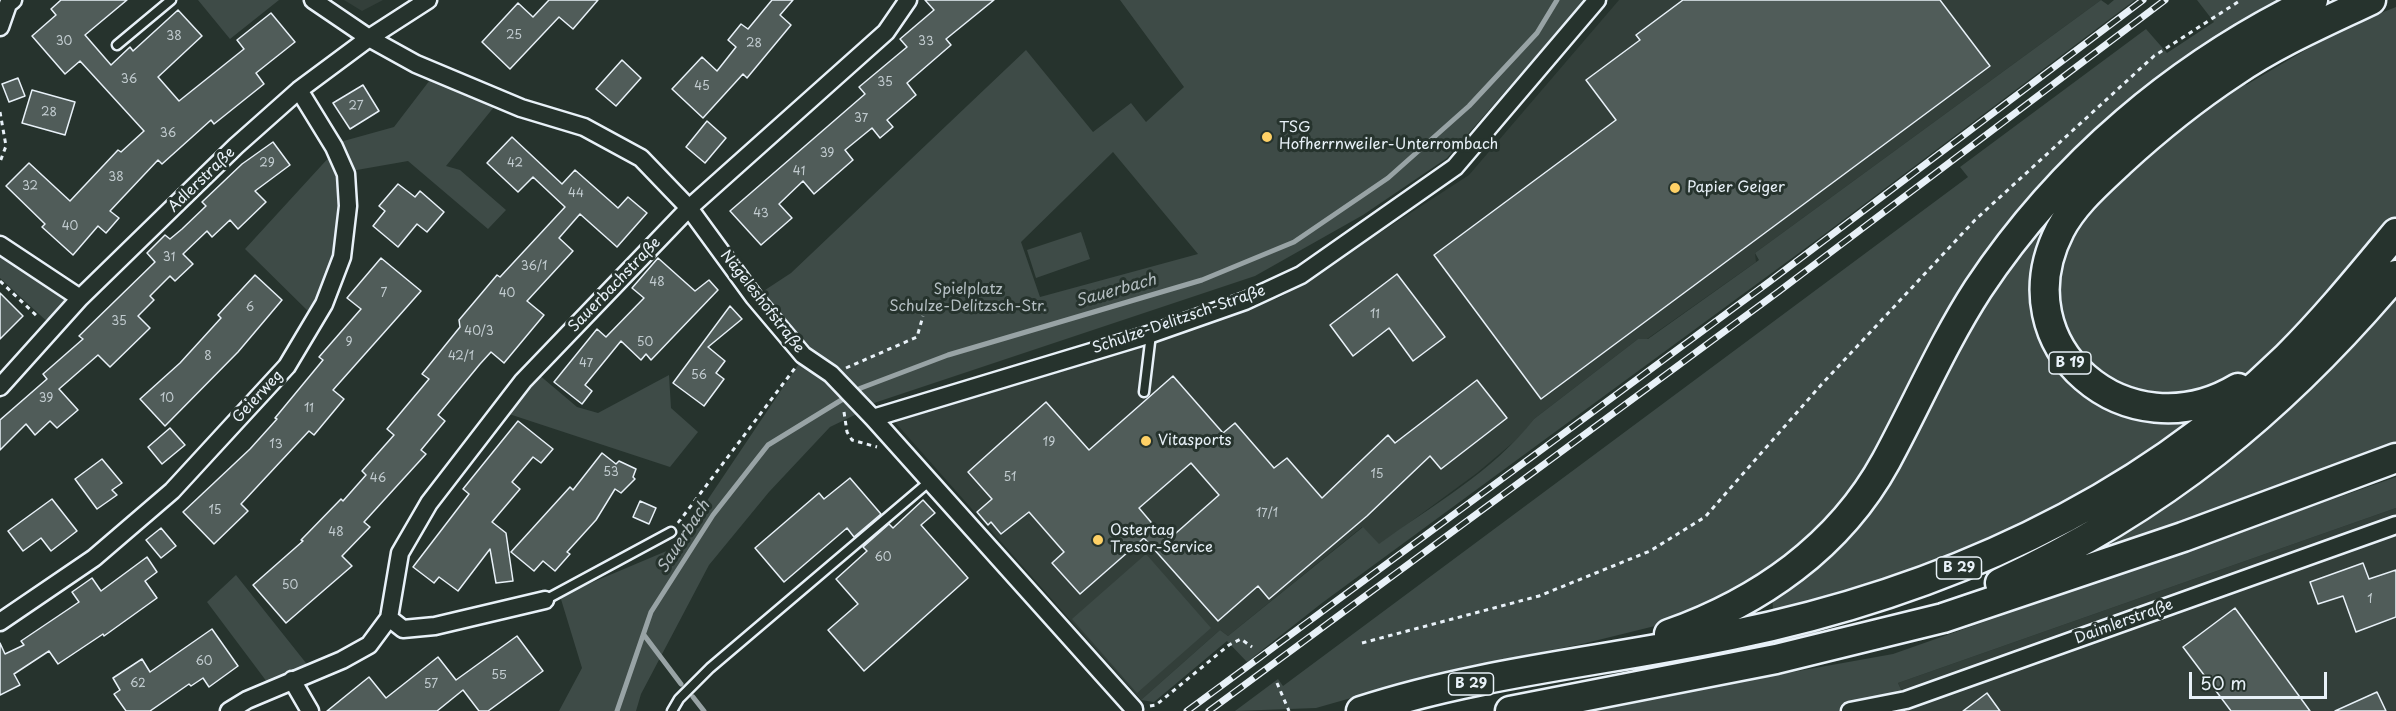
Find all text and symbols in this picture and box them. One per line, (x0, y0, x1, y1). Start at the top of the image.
house number: 25 (506, 29, 522, 43)
house number: 38 (166, 30, 182, 44)
house number: 30 (56, 35, 72, 49)
house number: 33 (918, 35, 934, 49)
house number: 28 (746, 37, 762, 51)
house number: 36 (121, 73, 137, 87)
house number: 35 (877, 76, 893, 90)
house number: 45 (694, 80, 710, 94)
house number: 27 (349, 100, 363, 114)
house number: 28 (41, 106, 57, 120)
house number: 37 (854, 112, 868, 126)
place label: TSG Hofherrnweiler-Unterrombach (1279, 119, 1498, 154)
house number: 36 (160, 127, 176, 141)
marker: TSG Hofherrnweiler-Unterrombach (1260, 130, 1274, 144)
street label: Adlerstraße (165, 144, 239, 216)
house number: 39 (820, 147, 834, 161)
house number: 29 (259, 157, 275, 171)
house number: 42 (507, 157, 523, 171)
house number: 41 (793, 165, 805, 179)
house number: 38 (108, 171, 124, 185)
place label: Papier Geiger (1687, 179, 1785, 197)
house number: 32 (22, 180, 38, 194)
marker: Papier Geiger (1668, 181, 1682, 195)
house number: 44 (568, 187, 584, 201)
house number: 43 (753, 207, 769, 221)
house number: 40 (62, 220, 78, 234)
street label: Sauerbachstraße (565, 234, 665, 336)
street label: Nägeleshofstraße (716, 247, 808, 357)
house number: 31 (163, 251, 175, 265)
house number: 36/1 (521, 260, 547, 274)
water label: Sauerbach (1074, 270, 1158, 312)
house number: 48 (649, 276, 665, 290)
park label: Spielplatz Schulze-Delitzsch-Str. (889, 281, 1047, 316)
street label: Schulze-Delitzsch-Straße (1090, 282, 1268, 358)
house number: 7 (381, 287, 387, 301)
house number: 40 (499, 287, 515, 301)
house number: 6 (246, 301, 254, 315)
house number: 11 (1370, 308, 1380, 322)
house number: 35 (111, 315, 127, 329)
house number: 40/3 (464, 325, 494, 339)
house number: 9 (345, 336, 353, 350)
house number: 50 (637, 336, 653, 350)
house number: 8 (204, 350, 212, 364)
house number: 42/1 (448, 350, 474, 364)
road number: B 19 (2049, 352, 2091, 374)
house number: 47 (579, 357, 593, 371)
street label: Geierweg (229, 367, 287, 427)
house number: 56 (691, 369, 707, 383)
house number: 39 (39, 392, 53, 406)
house number: 10 (160, 392, 174, 406)
house number: 11 (304, 402, 314, 416)
place label: Vitasports (1158, 432, 1232, 450)
marker: Vitasports (1139, 434, 1153, 448)
house number: 19 (1043, 436, 1055, 450)
house number: 13 (269, 438, 283, 452)
house number: 53 (603, 466, 619, 480)
house number: 15 (1370, 468, 1384, 482)
house number: 51 (1004, 471, 1016, 485)
house number: 46 (370, 472, 386, 486)
water label: Sauerbach (654, 497, 714, 577)
house number: 15 (208, 504, 222, 518)
house number: 17/1 (1256, 507, 1278, 521)
place label: Ostertag Tresor-Service (1110, 522, 1213, 557)
house number: 48 (328, 526, 344, 540)
marker: Ostertag Tresor-Service (1091, 533, 1105, 547)
house number: 60 (874, 551, 892, 565)
road number: B 29 (1936, 557, 1982, 579)
house number: 50 (282, 579, 298, 593)
house number: 1 (2367, 593, 2373, 607)
street label: Daimlerstraße (2072, 596, 2176, 648)
house number: 60 (195, 655, 213, 669)
scale bar (2192, 660, 2330, 698)
house number: 55 (491, 669, 507, 683)
text: 50 m (2200, 669, 2247, 696)
road number: B 29 (1448, 673, 1494, 695)
house number: 62 (130, 677, 146, 691)
house number: 57 (424, 678, 438, 692)

